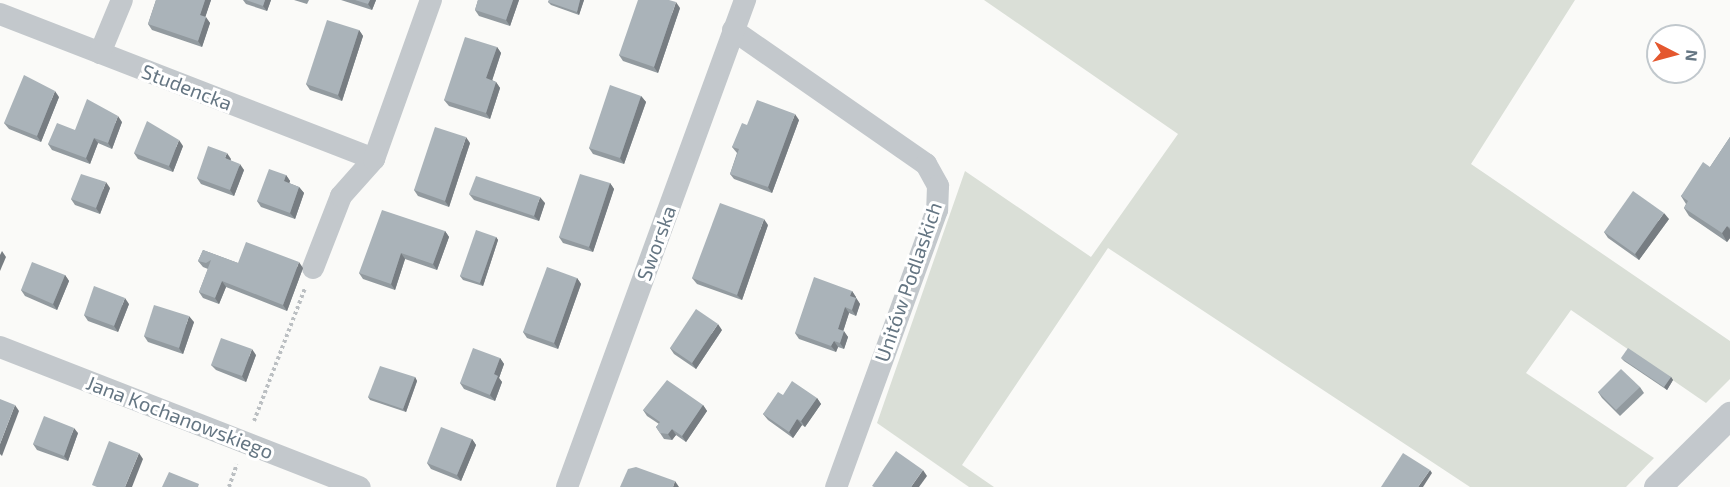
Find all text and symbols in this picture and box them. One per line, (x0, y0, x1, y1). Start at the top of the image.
north arrow (1646, 24, 1706, 84)
text: N (1682, 49, 1702, 62)
street label: Studencka (138, 59, 236, 115)
street label: Unitów Podlaskich (869, 199, 947, 365)
street label: Sworska (631, 202, 681, 284)
street label: Jana Kochanowskiego (83, 370, 277, 464)

